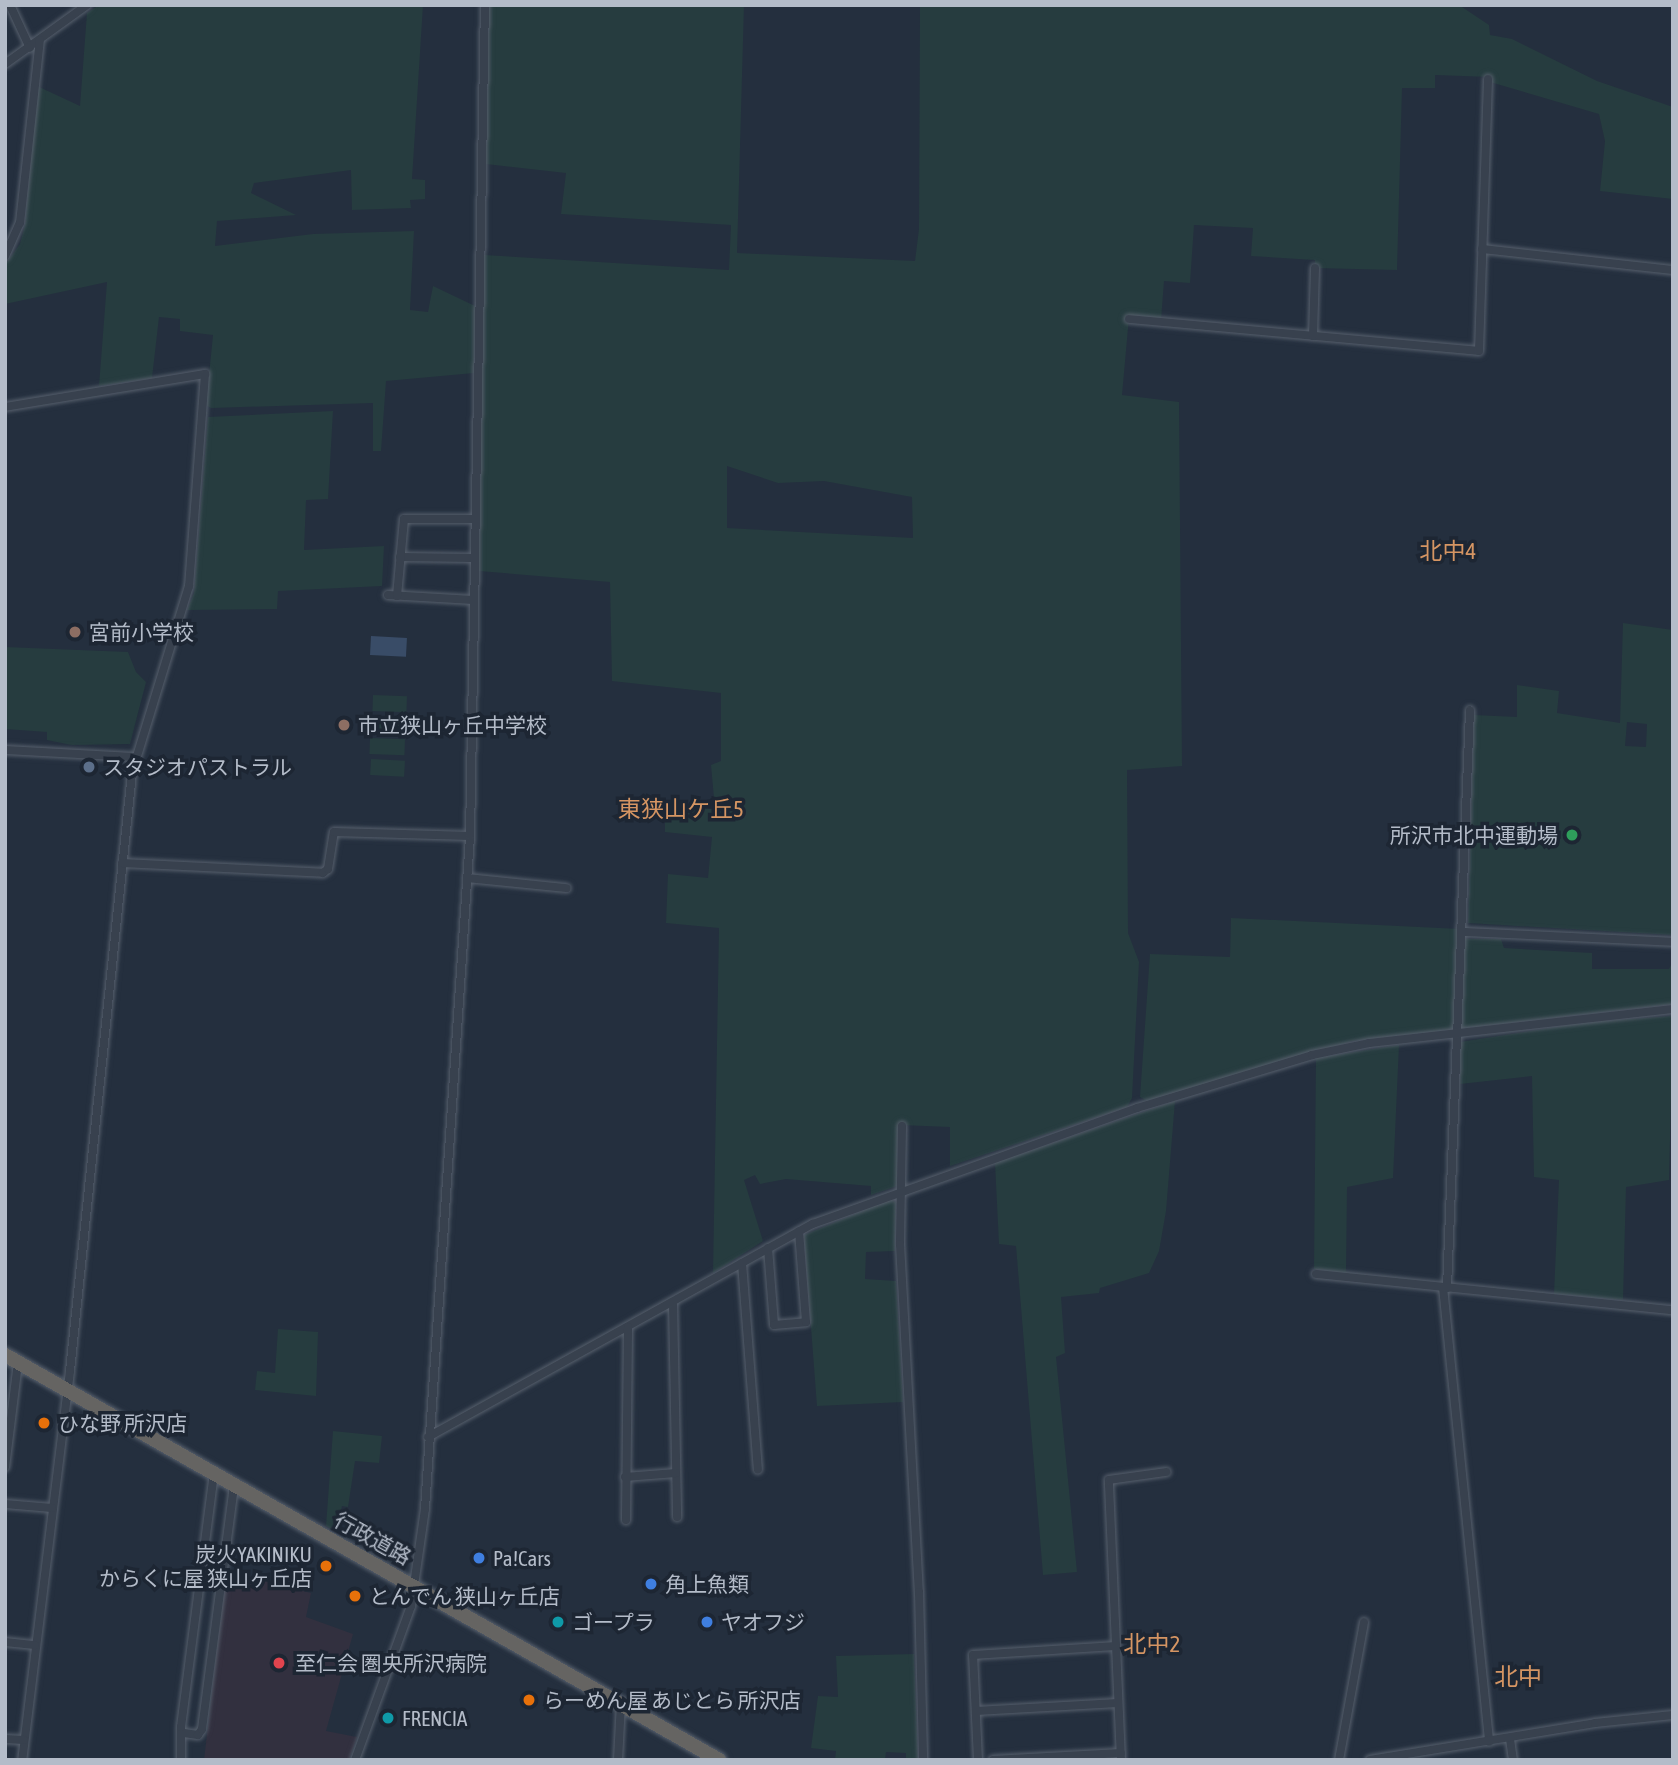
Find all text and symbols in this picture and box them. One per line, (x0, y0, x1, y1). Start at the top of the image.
district label: 北中4 (1420, 537, 1476, 565)
place label: 宮前小学校 (89, 619, 194, 645)
marker: 宮前小学校 (67, 624, 83, 640)
place label: 市立狭山ヶ丘中学校 (358, 712, 547, 738)
marker: 市立狭山ヶ丘中学校 (336, 717, 352, 733)
place label: スタジオパストラル (103, 754, 292, 780)
marker: スタジオパストラル (81, 759, 97, 775)
district label: 東狭山ケ丘5 (618, 795, 744, 823)
place label: 所沢市北中運動場 (1390, 822, 1558, 848)
marker: 所沢市北中運動場 (1564, 827, 1580, 843)
place label: ひな野 所沢店 (58, 1410, 187, 1436)
marker: ひな野 所沢店 (36, 1415, 52, 1431)
street label: 行政道路 (330, 1507, 416, 1569)
place label: 炭火YAKINIKU からくに屋 狭山ヶ丘店 (99, 1541, 312, 1591)
place label: Pa!Cars (493, 1545, 551, 1571)
marker: Pa!Cars (471, 1550, 487, 1566)
marker: 炭火YAKINIKU からくに屋 狭山ヶ丘店 (318, 1558, 334, 1574)
place label: 角上魚類 (665, 1571, 749, 1597)
marker: 角上魚類 (643, 1576, 659, 1592)
place label: とんでん 狭山ヶ丘店 (369, 1583, 561, 1609)
marker: とんでん 狭山ヶ丘店 (347, 1588, 363, 1604)
place label: ゴープラ (572, 1609, 656, 1635)
place label: ヤオフジ (721, 1609, 805, 1635)
marker: ゴープラ (550, 1614, 566, 1630)
marker: ヤオフジ (699, 1614, 715, 1630)
district label: 北中2 (1124, 1630, 1180, 1658)
place label: 至仁会 圏央所沢病院 (295, 1650, 487, 1676)
marker: 至仁会 圏央所沢病院 (269, 1653, 289, 1673)
district label: 北中 (1494, 1663, 1542, 1691)
place label: らーめん屋 あじとら 所沢店 (543, 1687, 801, 1713)
marker: らーめん屋 あじとら 所沢店 (521, 1692, 537, 1708)
place label: FRENCIA (402, 1705, 467, 1731)
marker: FRENCIA (380, 1710, 396, 1726)

